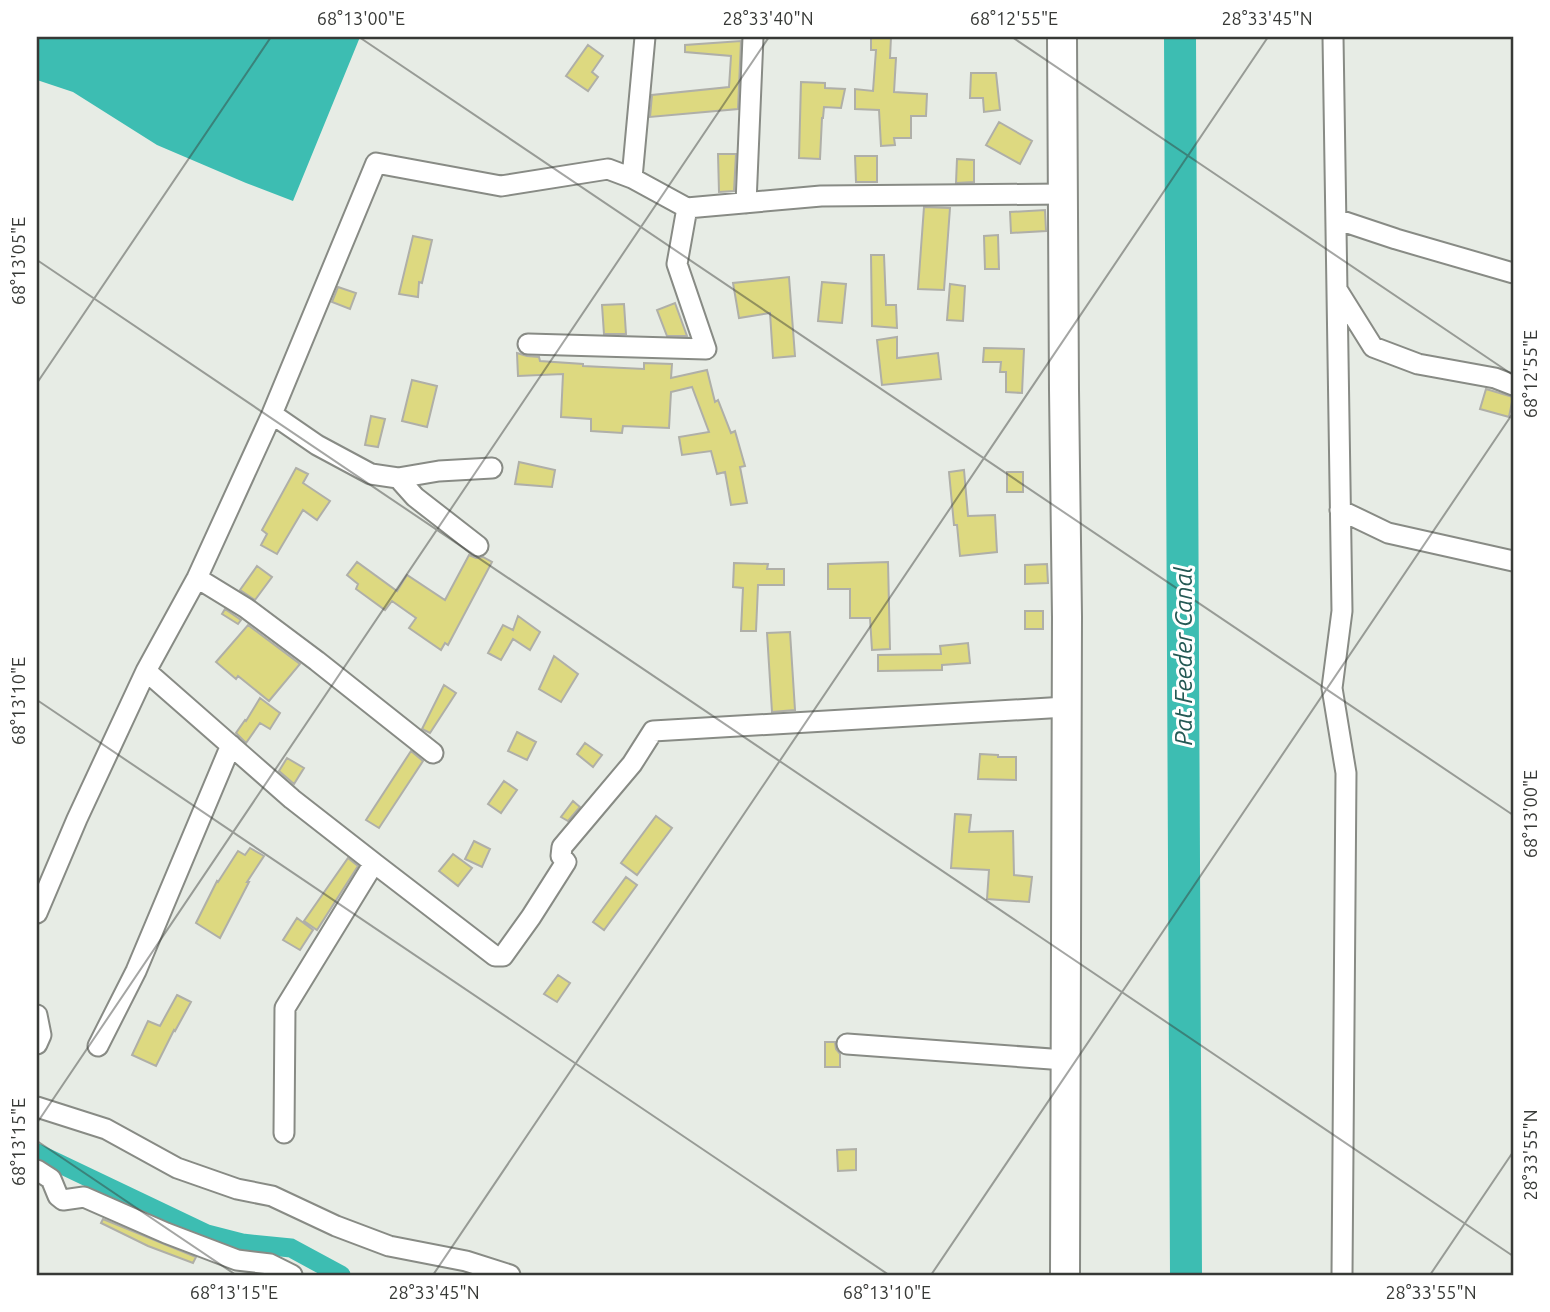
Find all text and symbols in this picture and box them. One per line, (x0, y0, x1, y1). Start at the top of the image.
text: 68°13'00"E (317, 8, 405, 28)
text: 28°33'40"N (722, 8, 814, 28)
text: 68°12'55"E (970, 8, 1058, 28)
text: 28°33'45"N (1221, 8, 1313, 28)
text: 68°13'05"E (8, 217, 28, 305)
text: 68°12'55"E (1520, 330, 1540, 418)
water label: Pat Feeder Canal (1170, 566, 1197, 745)
text: 68°13'10"E (8, 657, 28, 745)
text: 68°13'00"E (1520, 770, 1540, 858)
text: 68°13'15"E (8, 1098, 28, 1186)
text: 28°33'55"N (1520, 1109, 1540, 1201)
text: 68°13'15"E (190, 1282, 278, 1302)
text: 28°33'45"N (388, 1282, 480, 1302)
text: 68°13'10"E (843, 1282, 931, 1302)
text: 28°33'55"N (1385, 1282, 1477, 1302)

